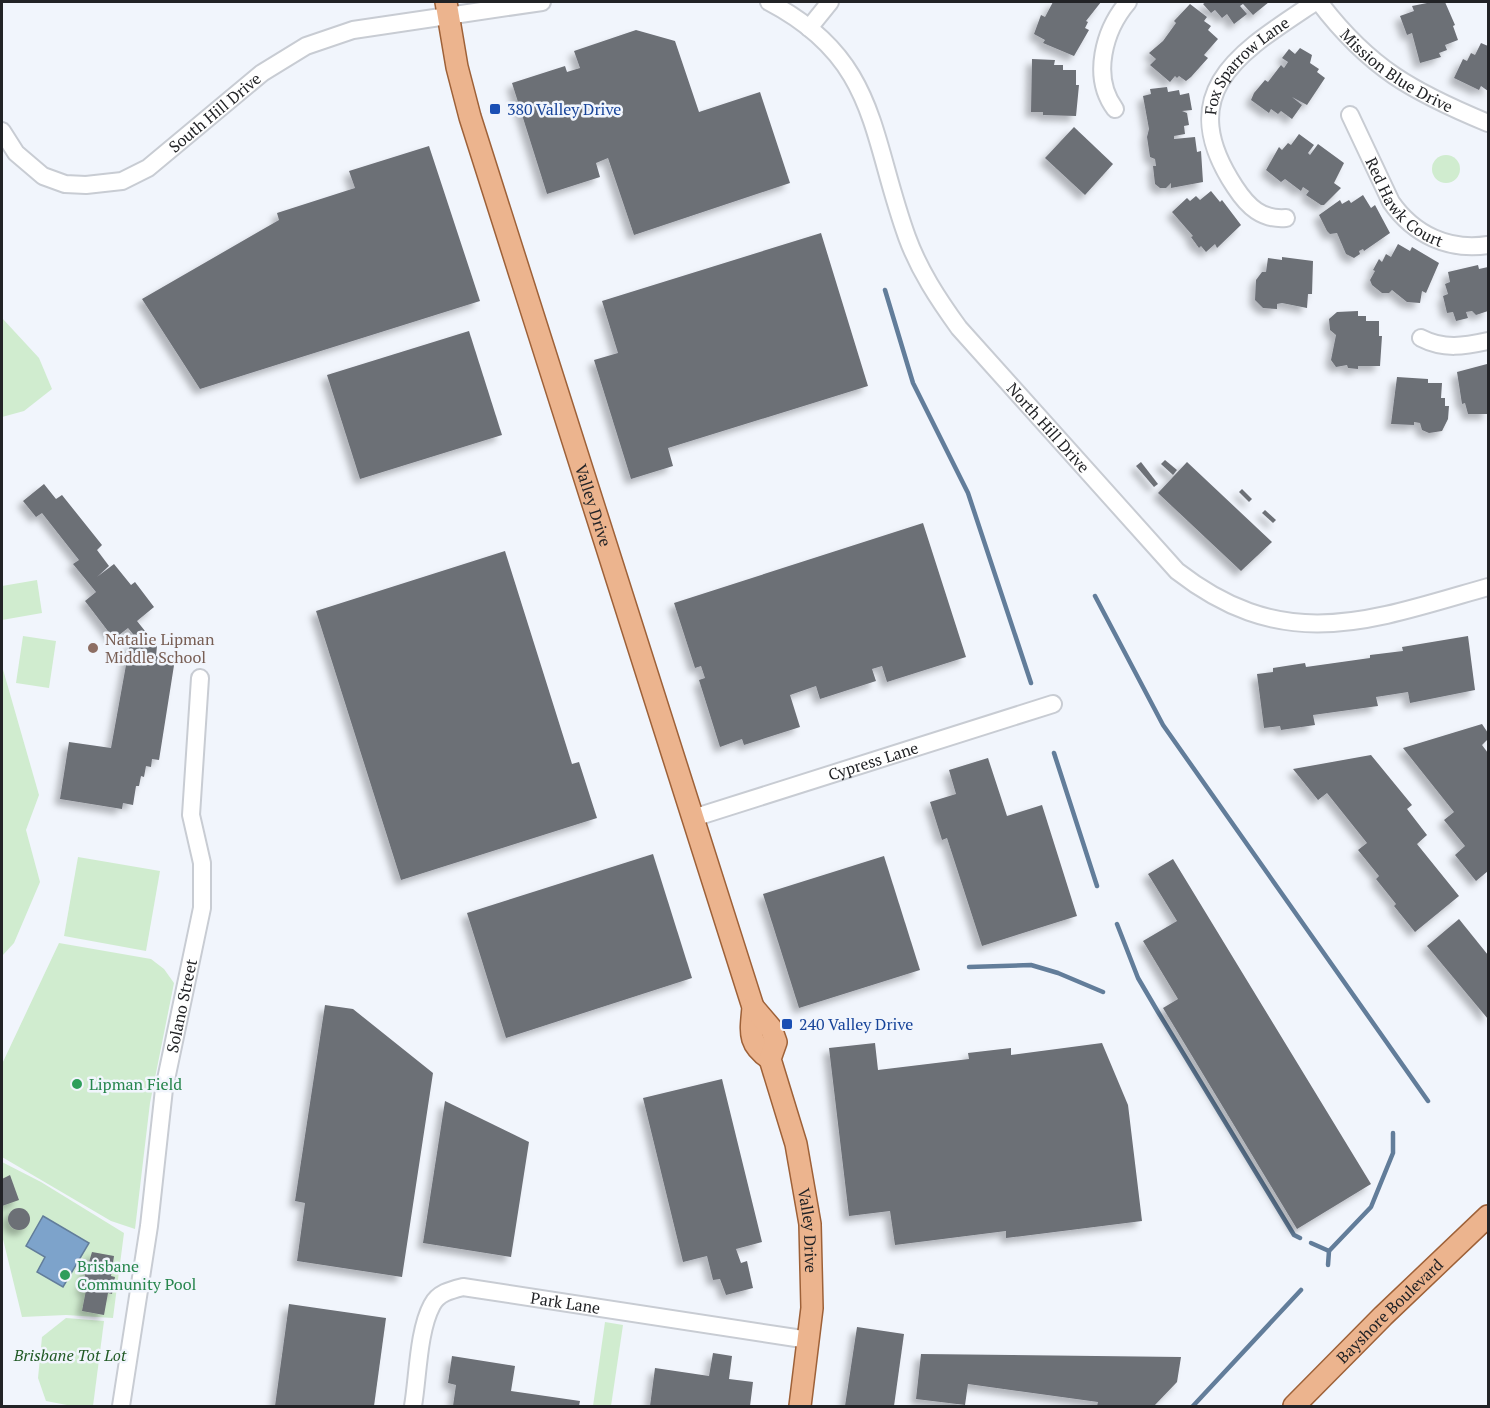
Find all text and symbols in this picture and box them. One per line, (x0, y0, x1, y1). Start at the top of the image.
street label: Fox Sparrow Lane (1199, 11, 1293, 116)
street label: Mission Blue Drive (1335, 24, 1456, 117)
street label: South Hill Drive (164, 68, 265, 157)
place label: 380 Valley Drive (507, 98, 621, 120)
marker: 380 Valley Drive (488, 102, 502, 116)
street label: Red Hawk Court (1360, 154, 1446, 252)
street label: North Hill Drive (1002, 378, 1095, 477)
street label: Valley Drive (570, 461, 617, 549)
place label: Natalie Lipman Middle School (105, 628, 215, 668)
marker: Natalie Lipman Middle School (86, 641, 100, 655)
street label: Cypress Lane (825, 736, 921, 786)
street label: Solano Street (161, 957, 202, 1055)
place label: 240 Valley Drive (799, 1013, 913, 1035)
marker: 240 Valley Drive (780, 1017, 794, 1031)
place label: Lipman Field (89, 1073, 182, 1095)
marker: Lipman Field (70, 1077, 84, 1091)
street label: Valley Drive (793, 1186, 822, 1273)
street label: Bayshore Boulevard (1331, 1253, 1448, 1368)
place label: Brisbane Community Pool (77, 1255, 197, 1295)
marker: Brisbane Community Pool (58, 1268, 72, 1282)
street label: Park Lane (529, 1286, 602, 1319)
park label: Brisbane Tot Lot (13, 1344, 127, 1366)

